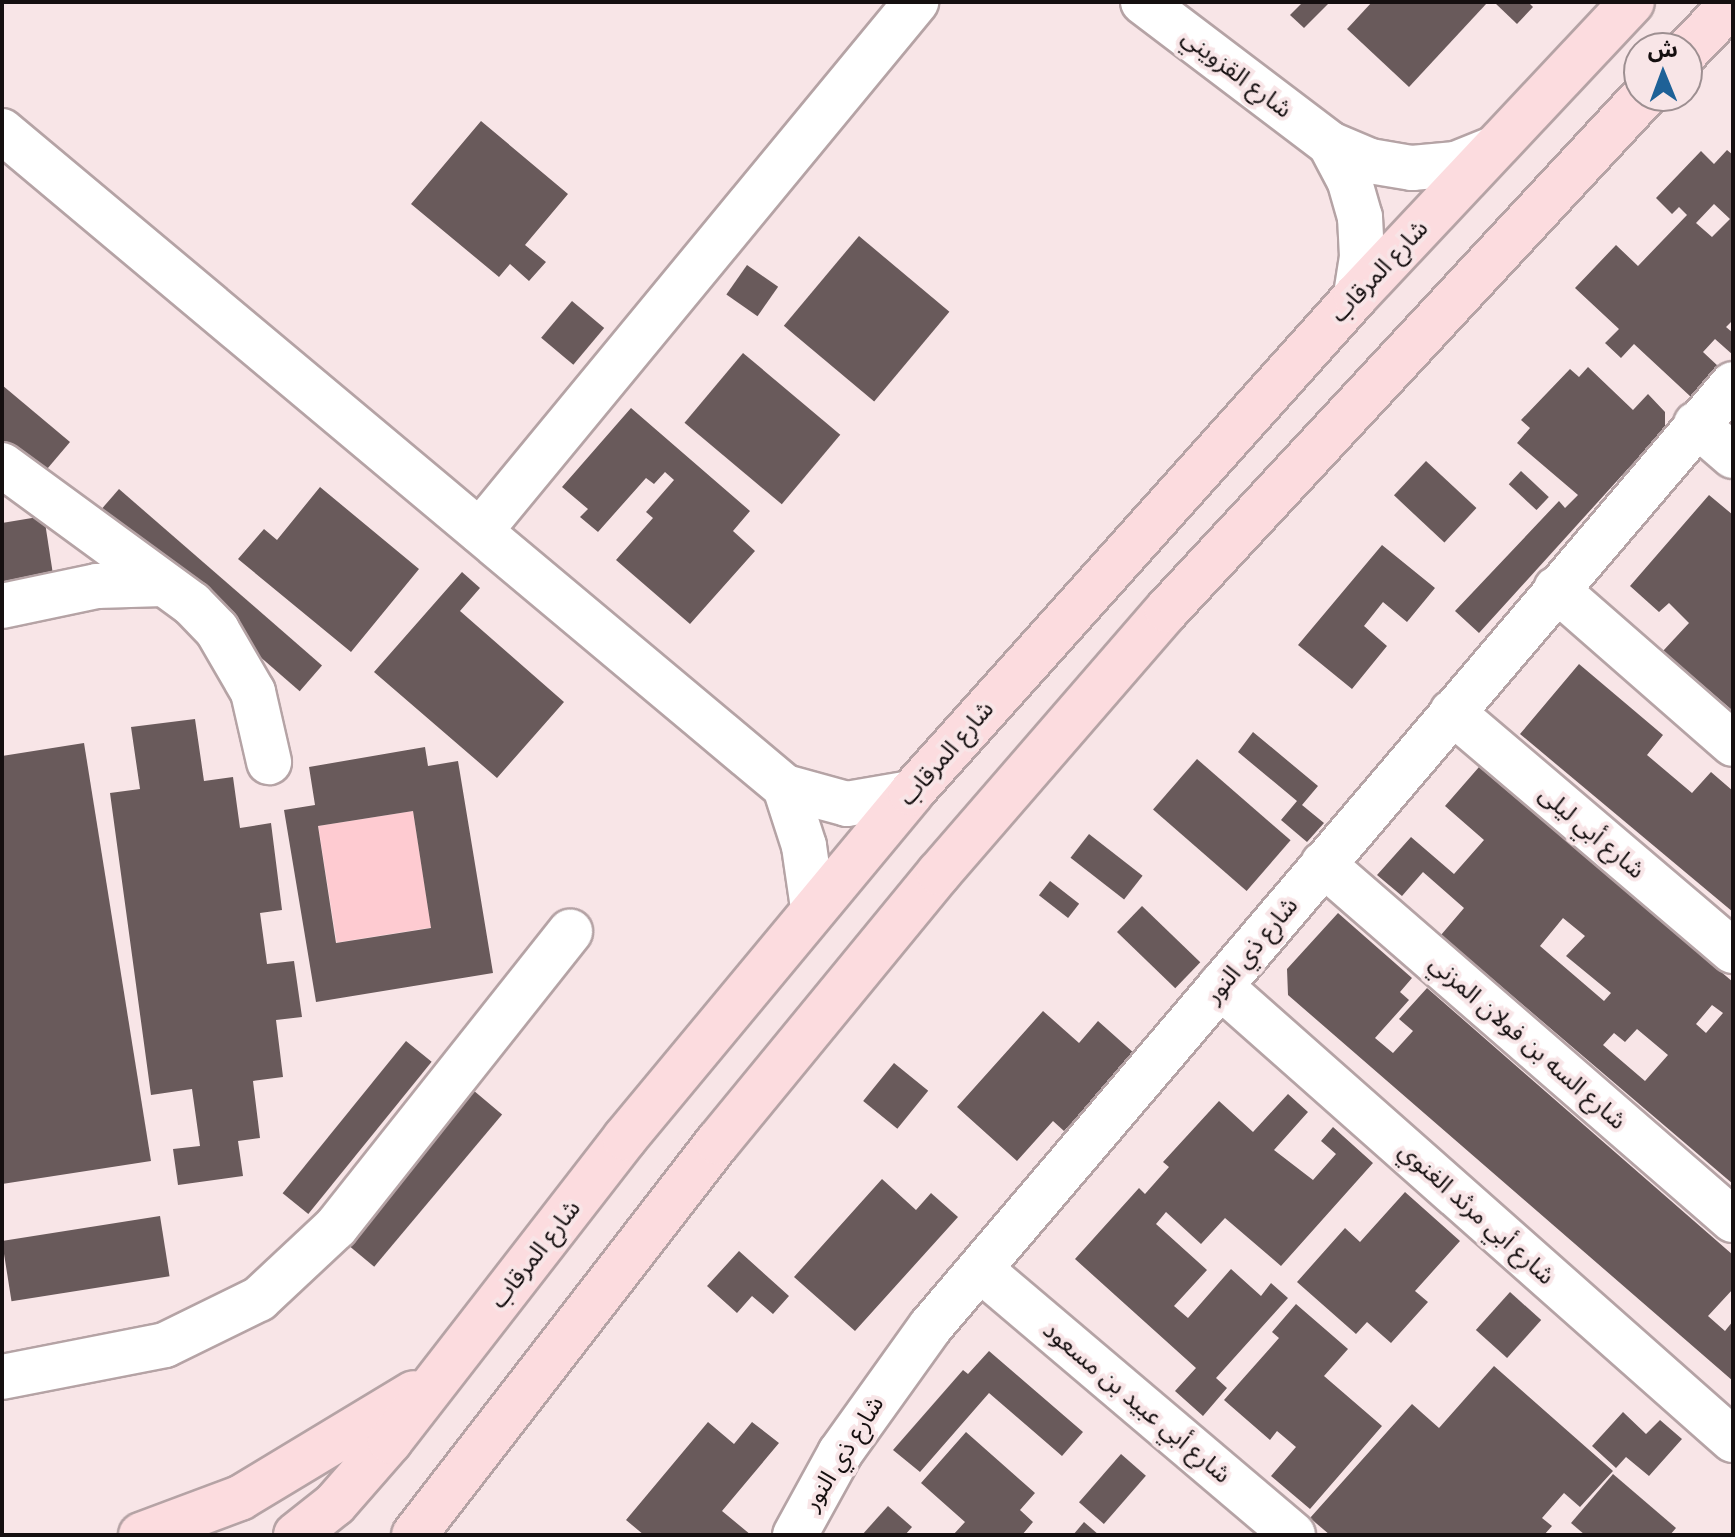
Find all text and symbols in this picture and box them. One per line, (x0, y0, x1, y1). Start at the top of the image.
street label: شارع القزويني (1176, 22, 1298, 124)
north arrow (1623, 32, 1703, 112)
text: ش (1647, 36, 1678, 63)
street label: شارع المرقاب (1324, 214, 1434, 328)
street label: شارع المرقاب (893, 695, 999, 811)
street label: شارع أبي ليلى (1533, 779, 1651, 885)
street label: شارع ذي النور (1198, 891, 1304, 1009)
street label: شارع السه بن فولان المزني (1424, 949, 1632, 1135)
street label: شارع أبي مرثد الغنوي (1393, 1136, 1561, 1290)
street label: شارع المرقاب (484, 1194, 586, 1314)
street label: شارع أبي عبيد بن مسعود (1037, 1315, 1237, 1489)
street label: شارع ذي النور (797, 1391, 889, 1515)

